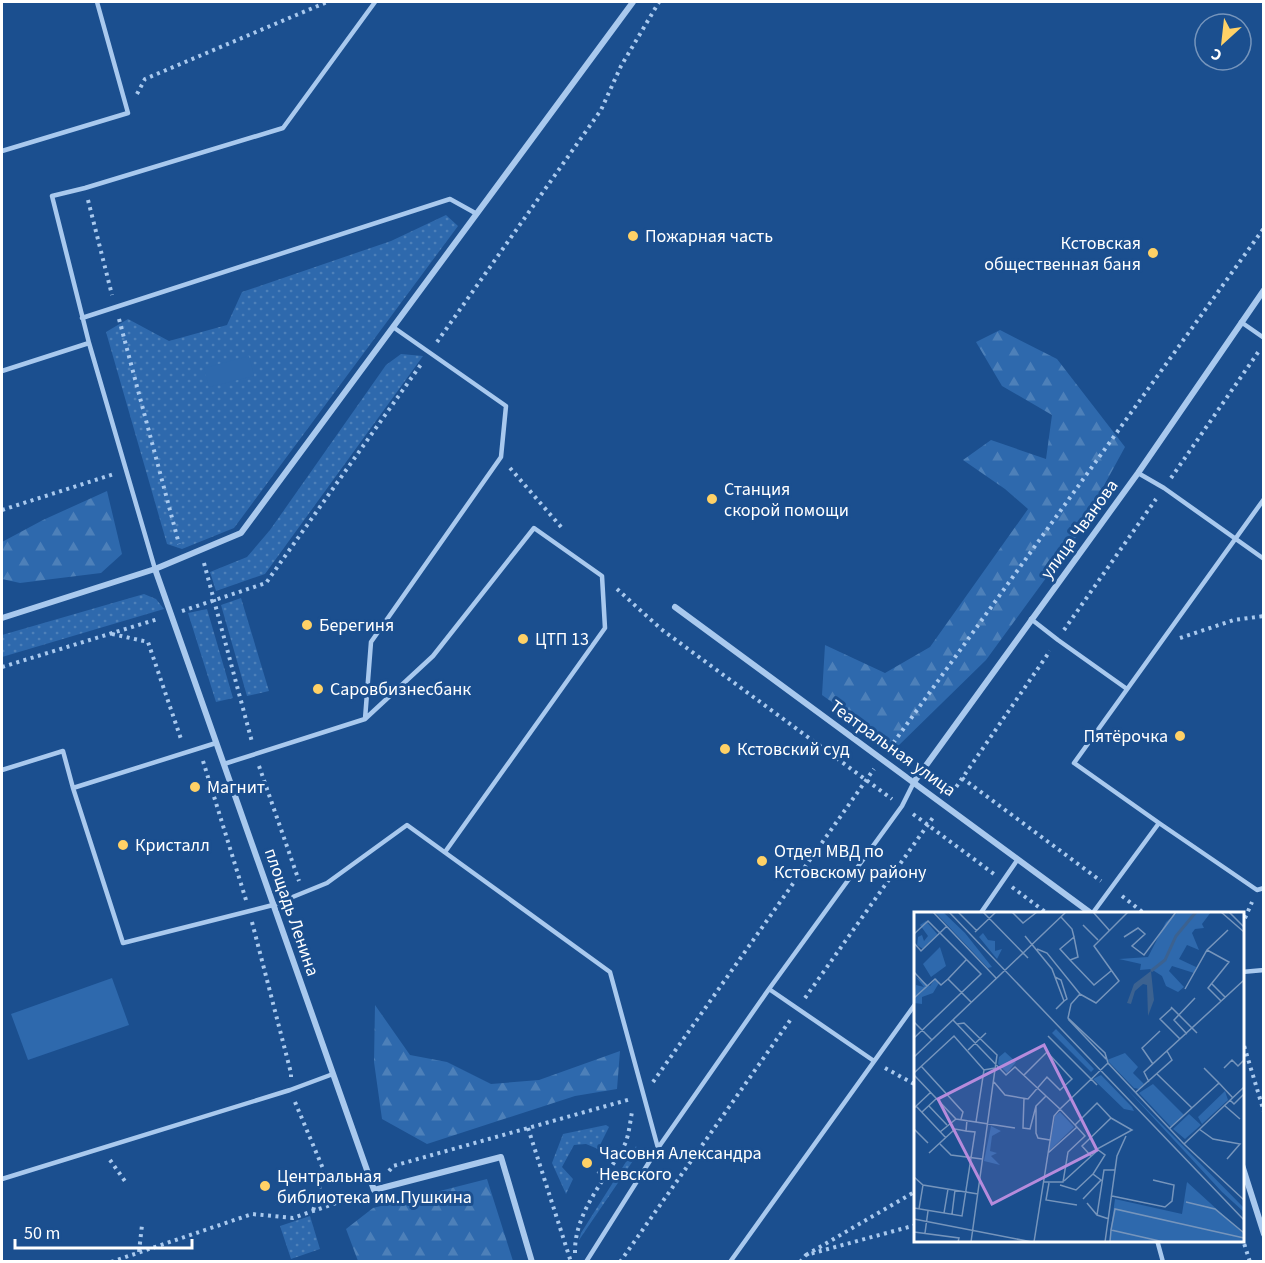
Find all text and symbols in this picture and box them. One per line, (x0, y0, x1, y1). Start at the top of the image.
north arrow (1193, 12, 1253, 72)
text: С (1208, 43, 1226, 66)
place label: Пожарная часть (645, 224, 773, 249)
marker: Пожарная часть (626, 229, 640, 243)
place label: Кстовская общественная баня (984, 231, 1141, 277)
marker: Кстовская общественная баня (1146, 246, 1160, 260)
street label: улица Чванова (1035, 474, 1124, 584)
place label: Станция скорой помощи (724, 477, 849, 523)
marker: Станция скорой помощи (705, 492, 719, 506)
place label: Берегиня (319, 613, 394, 638)
marker: Берегиня (300, 618, 314, 632)
place label: ЦТП 13 (535, 627, 589, 652)
marker: ЦТП 13 (516, 632, 530, 646)
place label: Саровбизнесбанк (330, 677, 471, 702)
marker: Саровбизнесбанк (311, 682, 325, 696)
street label: Театральная улица (824, 694, 961, 803)
place label: Пятёрочка (1083, 724, 1168, 749)
marker: Пятёрочка (1173, 729, 1187, 743)
place label: Кстовский суд (737, 737, 850, 762)
marker: Кстовский суд (718, 742, 732, 756)
place label: Магнит (207, 775, 265, 800)
marker: Магнит (188, 780, 202, 794)
place label: Кристалл (135, 833, 210, 858)
marker: Кристалл (116, 838, 130, 852)
place label: Отдел МВД по Кстовскому району (774, 839, 927, 885)
street label: площадь Ленина (258, 845, 325, 980)
marker: Отдел МВД по Кстовскому району (755, 854, 769, 868)
inset map (914, 912, 1244, 1242)
place label: Часовня Александра Невского (599, 1141, 762, 1187)
marker: Часовня Александра Невского (580, 1156, 594, 1170)
place label: Центральная библиотека им.Пушкина (277, 1164, 472, 1210)
marker: Центральная библиотека им.Пушкина (258, 1179, 272, 1193)
scale bar (15, 1212, 192, 1250)
text: 50 m (24, 1221, 60, 1246)

